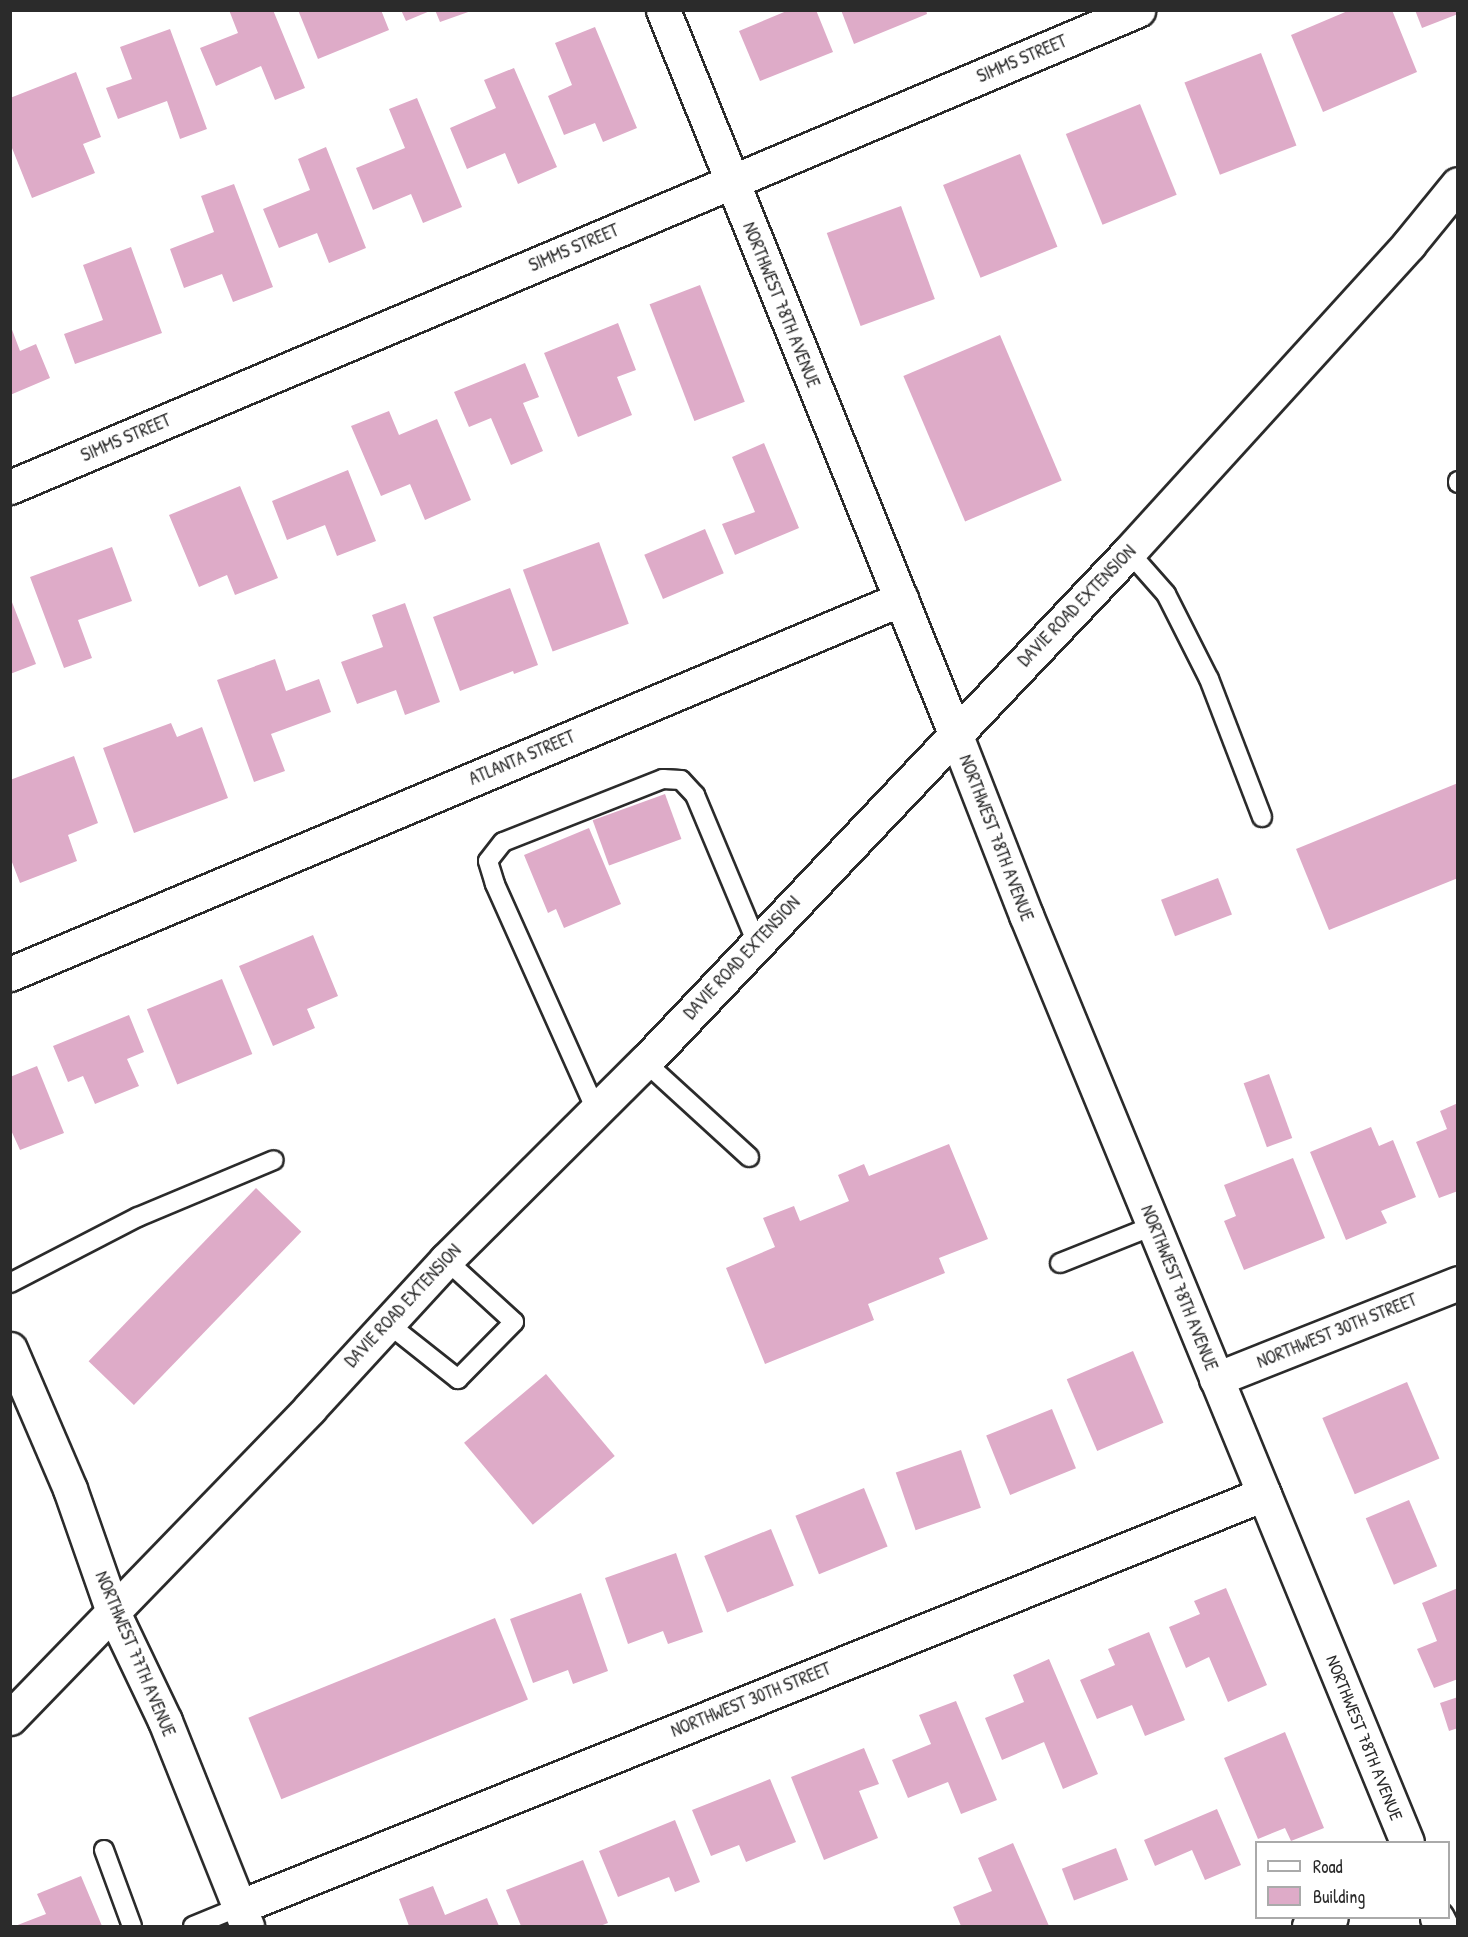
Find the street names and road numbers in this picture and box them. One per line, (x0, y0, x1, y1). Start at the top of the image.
street label: SIMMS STREET (974, 30, 1070, 88)
street label: SIMMS STREET (526, 219, 622, 277)
street label: NORTHWEST 78TH AVENUE (738, 219, 824, 391)
street label: SIMMS STREET (78, 409, 174, 467)
street label: DAVIE ROAD EXTENSION (1014, 541, 1140, 671)
street label: ATLANTA STREET (466, 726, 578, 790)
street label: NORTHWEST 78TH AVENUE (954, 752, 1038, 924)
street label: DAVIE ROAD EXTENSION (679, 892, 805, 1024)
street label: NORTHWEST 78TH AVENUE (1136, 1202, 1222, 1374)
street label: DAVIE ROAD EXTENSION (340, 1240, 466, 1372)
street label: NORTHWEST 30TH STREET (1254, 1289, 1420, 1373)
street label: NORTHWEST 77TH AVENUE (90, 1568, 180, 1740)
street label: NORTHWEST 78TH AVENUE (1321, 1652, 1407, 1824)
street label: NORTHWEST 30TH STREET (668, 1658, 834, 1742)

